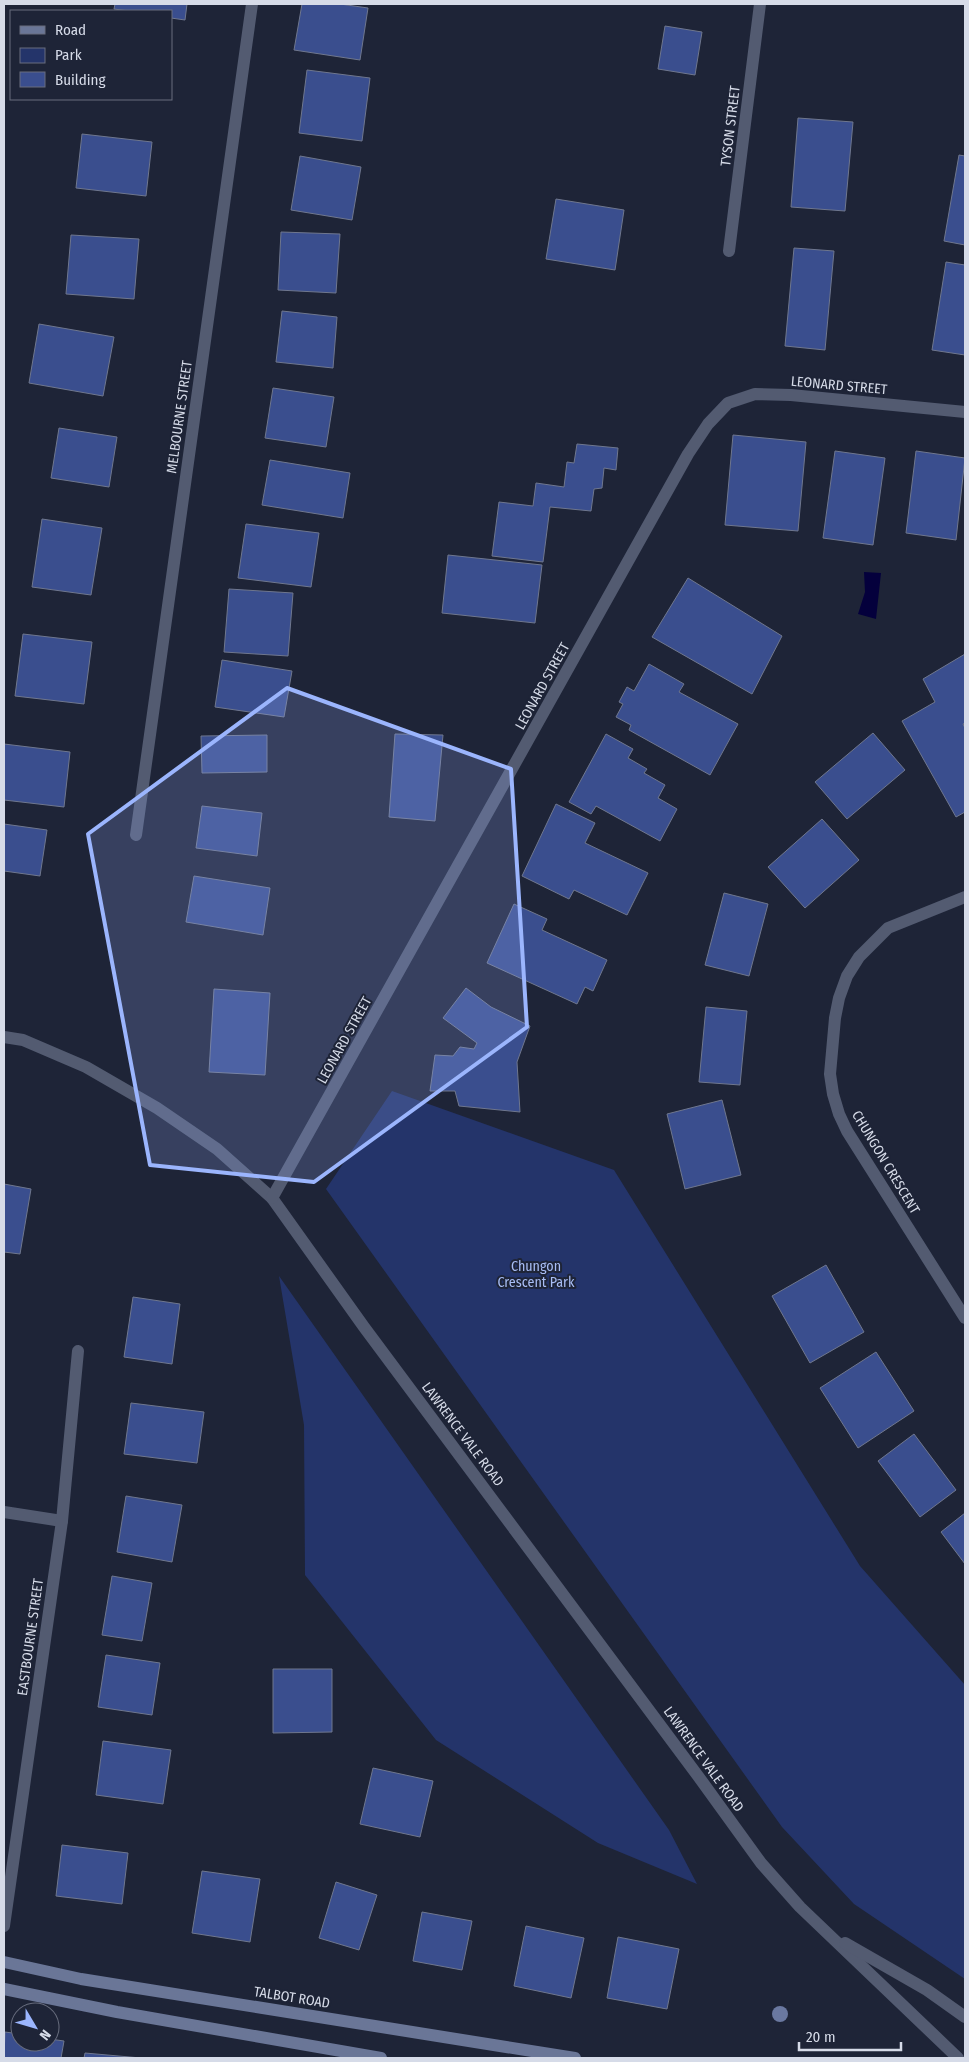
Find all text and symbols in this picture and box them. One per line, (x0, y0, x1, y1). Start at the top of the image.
legend (10, 10, 172, 100)
text: Road (55, 21, 86, 39)
text: Park (55, 46, 82, 64)
text: Building (55, 71, 106, 89)
street label: TYSON STREET (717, 84, 744, 167)
street label: MELBOURNE STREET (163, 359, 196, 475)
street label: LEONARD STREET (790, 373, 888, 398)
street label: LEONARD STREET (512, 639, 574, 733)
street label: LEONARD STREET (314, 993, 376, 1087)
street label: CHUNGON CRESCENT (848, 1107, 923, 1218)
park label: Chungon Crescent Park (497, 1258, 575, 1291)
street label: LAWRENCE VALE ROAD (418, 1379, 507, 1490)
street label: EASTBOURNE STREET (14, 1577, 47, 1697)
street label: LAWRENCE VALE ROAD (660, 1703, 747, 1815)
street label: TALBOT ROAD (253, 1983, 331, 2012)
north arrow (10, 2002, 60, 2052)
scale bar (799, 2020, 902, 2052)
text: N (36, 2026, 54, 2043)
text: 20 m (806, 2028, 836, 2046)

